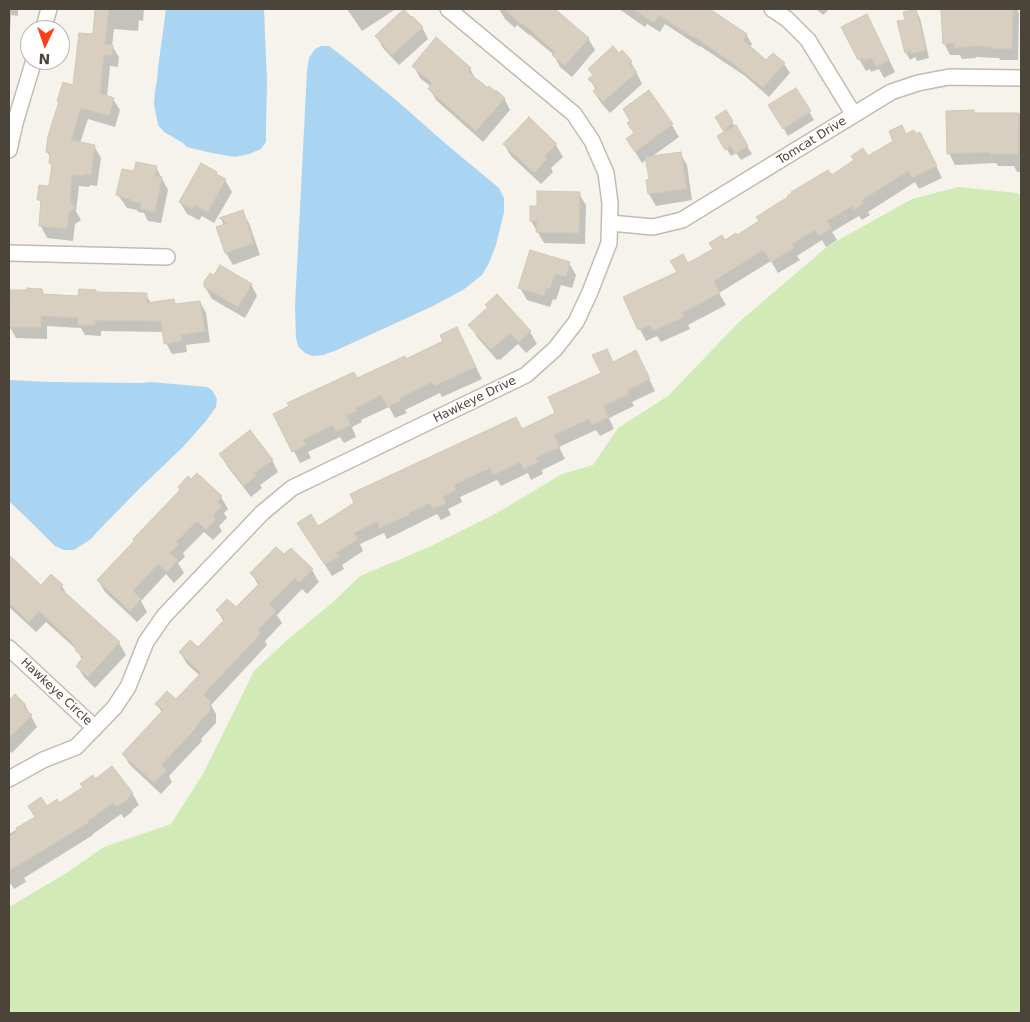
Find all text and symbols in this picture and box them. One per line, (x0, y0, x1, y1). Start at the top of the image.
north arrow (20, 20, 70, 70)
text: N (38, 51, 51, 67)
street label: Tomcat Drive (775, 114, 849, 168)
street label: Hawkeye Drive (431, 374, 519, 426)
street label: Hawkeye Circle (17, 655, 95, 729)

